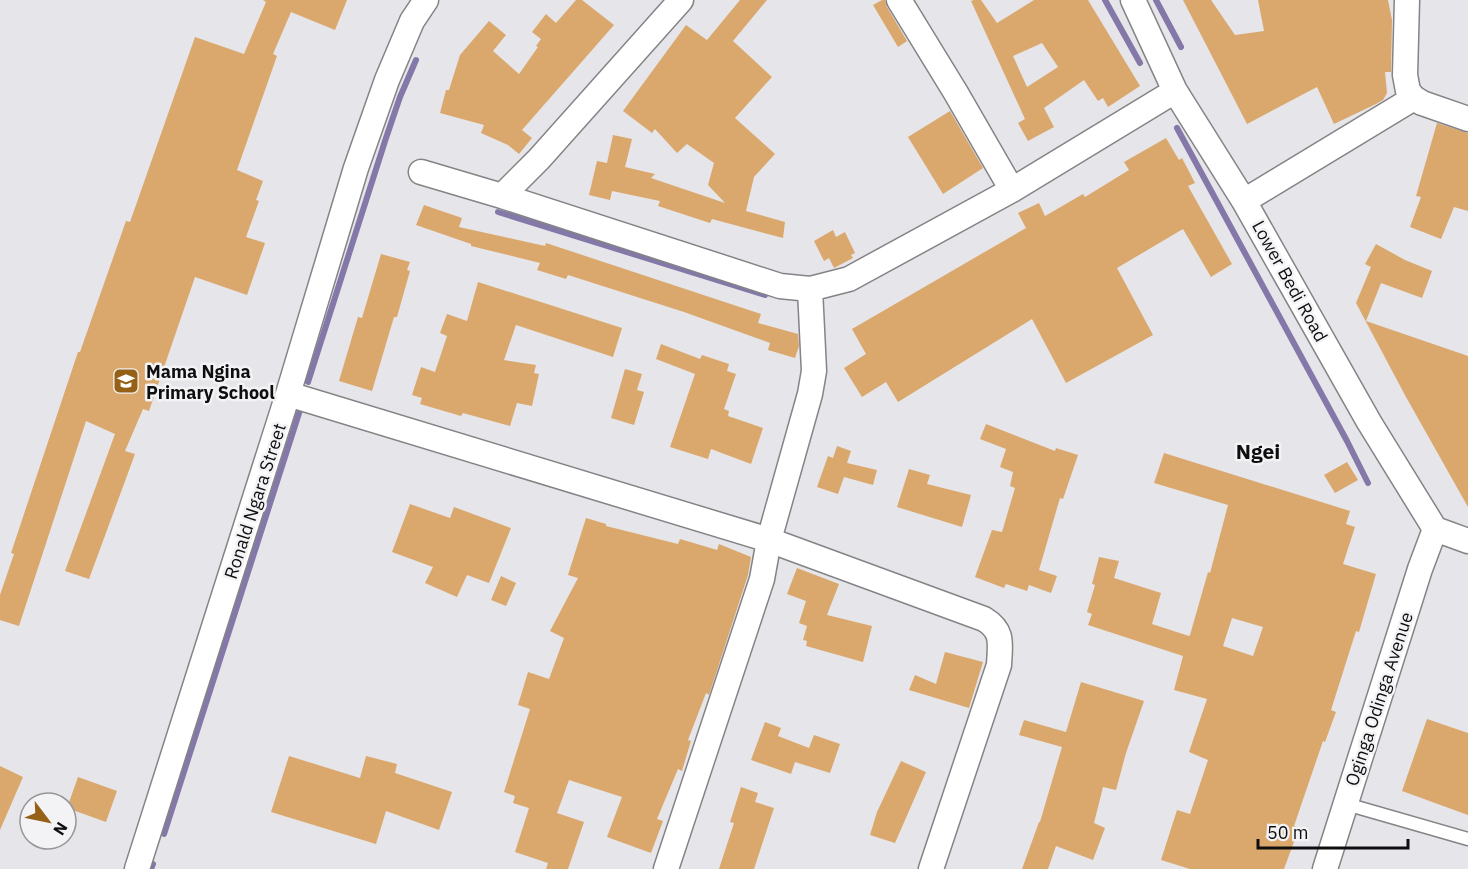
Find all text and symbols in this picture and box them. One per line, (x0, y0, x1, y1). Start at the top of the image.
street label: Lower Bedi Road (1247, 216, 1333, 346)
place label: Mama Ngina Primary School (146, 360, 275, 404)
school or university icon: Mama Ngina Primary School (111, 366, 141, 396)
street label: Ronald Ngara Street (219, 420, 291, 582)
district label: Ngei (1236, 437, 1280, 465)
street label: Oginga Odinga Avenue (1340, 609, 1418, 789)
north arrow (18, 791, 78, 851)
scale bar (1258, 812, 1408, 850)
text: N (49, 819, 72, 839)
text: 50 m (1267, 821, 1309, 844)

